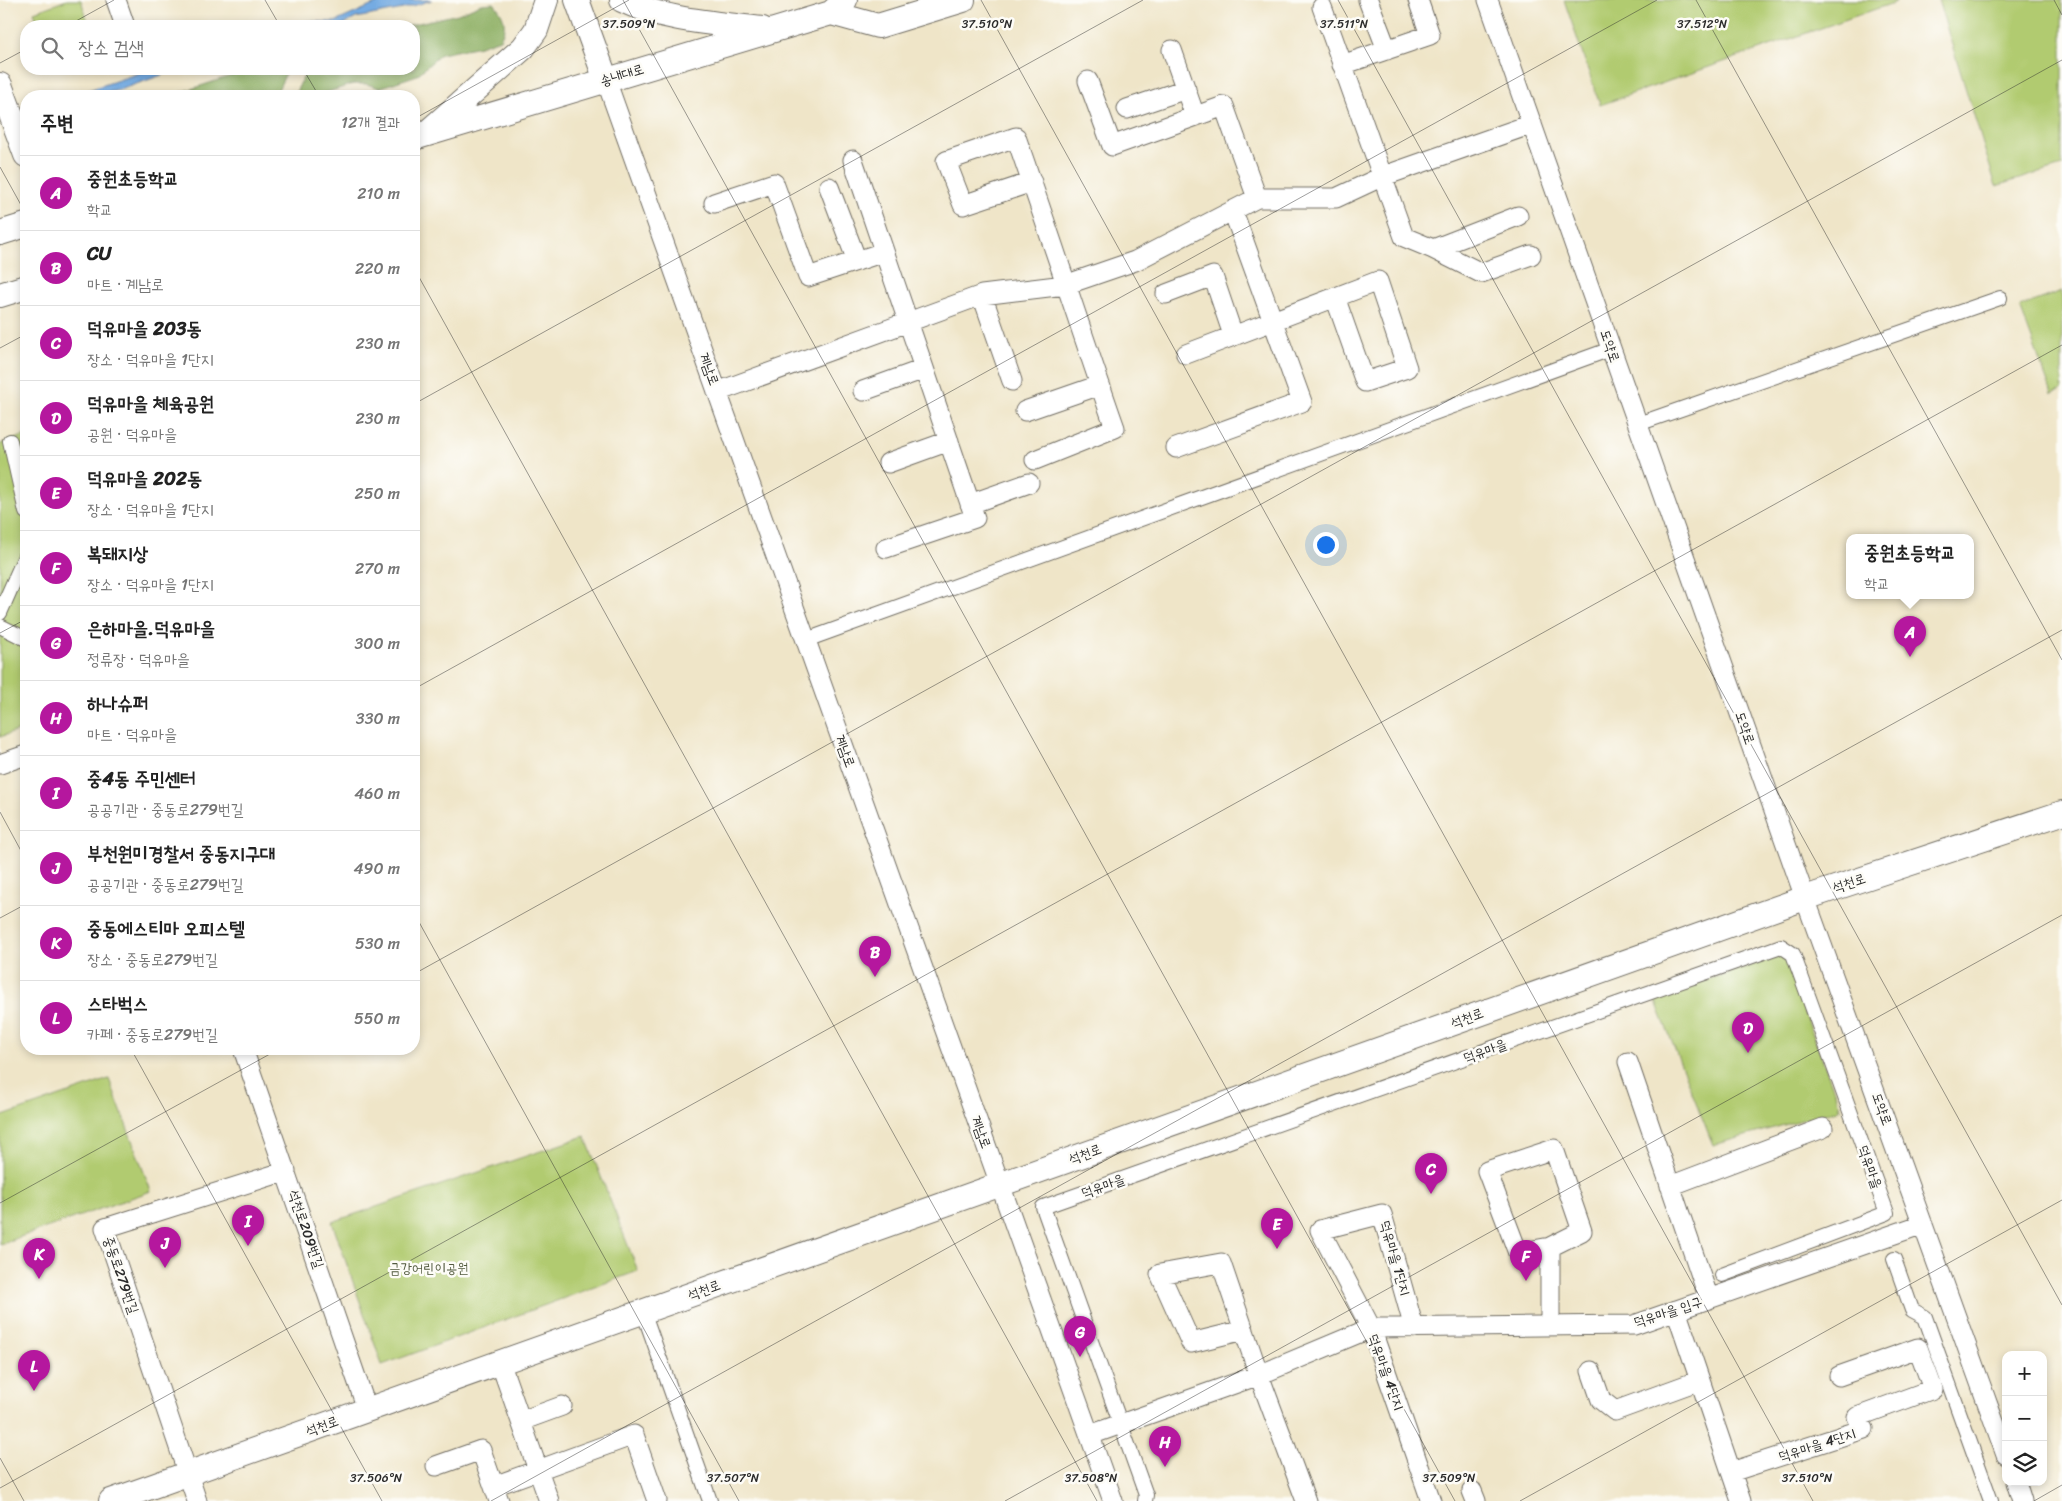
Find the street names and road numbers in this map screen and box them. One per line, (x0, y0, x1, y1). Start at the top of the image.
street label: 송내대로 (597, 56, 647, 94)
street label: 도약로 (1593, 326, 1627, 366)
street label: 계남로 (691, 349, 727, 389)
street label: 도약로 (1728, 708, 1762, 748)
street label: 계남로 (827, 731, 863, 771)
street label: 석천로 (1829, 866, 1869, 900)
street label: 석천로 (1447, 1000, 1487, 1036)
street label: 덕유마을 (1460, 1032, 1510, 1070)
street label: 도약로 (1864, 1089, 1900, 1129)
street label: 계남로 (963, 1112, 999, 1152)
street label: 석천로 (1065, 1136, 1105, 1172)
street label: 덕유마을 (1851, 1142, 1889, 1192)
street label: 덕유마을 (1078, 1167, 1128, 1205)
street label: 석천로209번길 (281, 1186, 331, 1272)
street label: 덕유마을 1단지 (1372, 1217, 1418, 1299)
street label: 중동로279번길 (96, 1233, 146, 1318)
street label: 석천로 (684, 1272, 724, 1308)
street label: 덕유마을 입구 (1630, 1289, 1706, 1335)
street label: 덕유마을 4단지 (1361, 1330, 1411, 1414)
street label: 석천로 (302, 1408, 342, 1444)
street label: 덕유마을 4단지 (1775, 1421, 1859, 1469)

